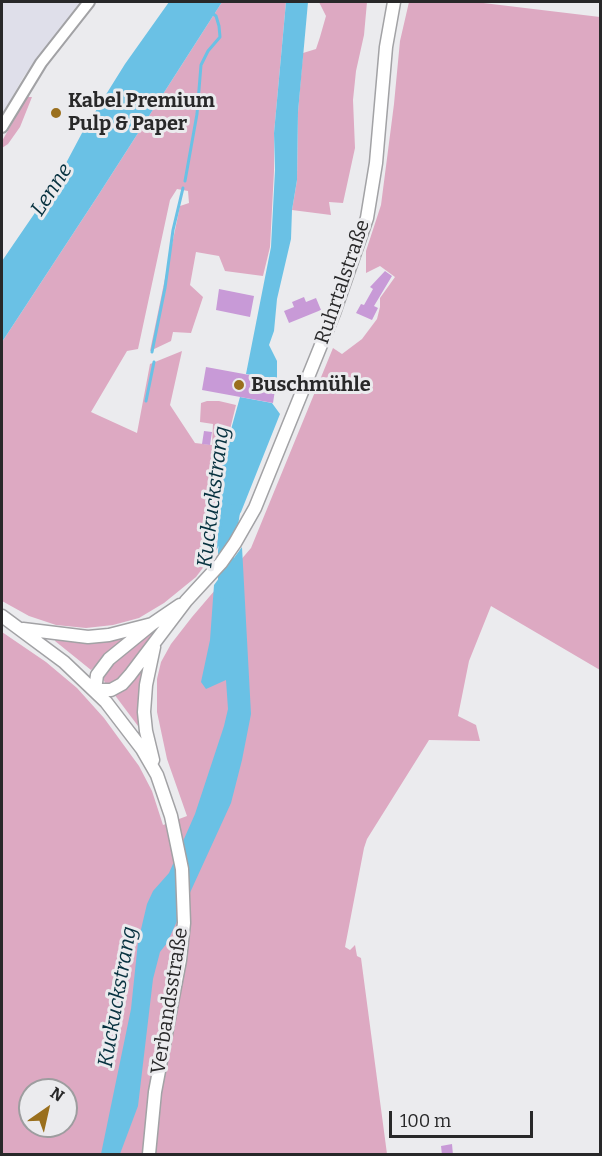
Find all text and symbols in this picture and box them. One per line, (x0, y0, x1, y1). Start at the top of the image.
place label: Kabel Premium Pulp & Paper (68, 89, 215, 136)
marker: Kabel Premium Pulp & Paper (49, 106, 63, 120)
water label: Lenne (26, 159, 78, 221)
street label: Ruhrtalstraße (310, 217, 376, 347)
place label: Buschmühle (251, 373, 371, 397)
marker: Buschmühle (232, 378, 246, 392)
water label: Kuckuckstrang (193, 425, 235, 569)
water label: Kuckuckstrang (93, 925, 143, 1069)
street label: Verbandsstraße (147, 926, 193, 1076)
north arrow (18, 1078, 78, 1138)
text: N (47, 1083, 68, 1106)
scale bar (392, 1099, 536, 1137)
text: 100 m (400, 1110, 451, 1132)

